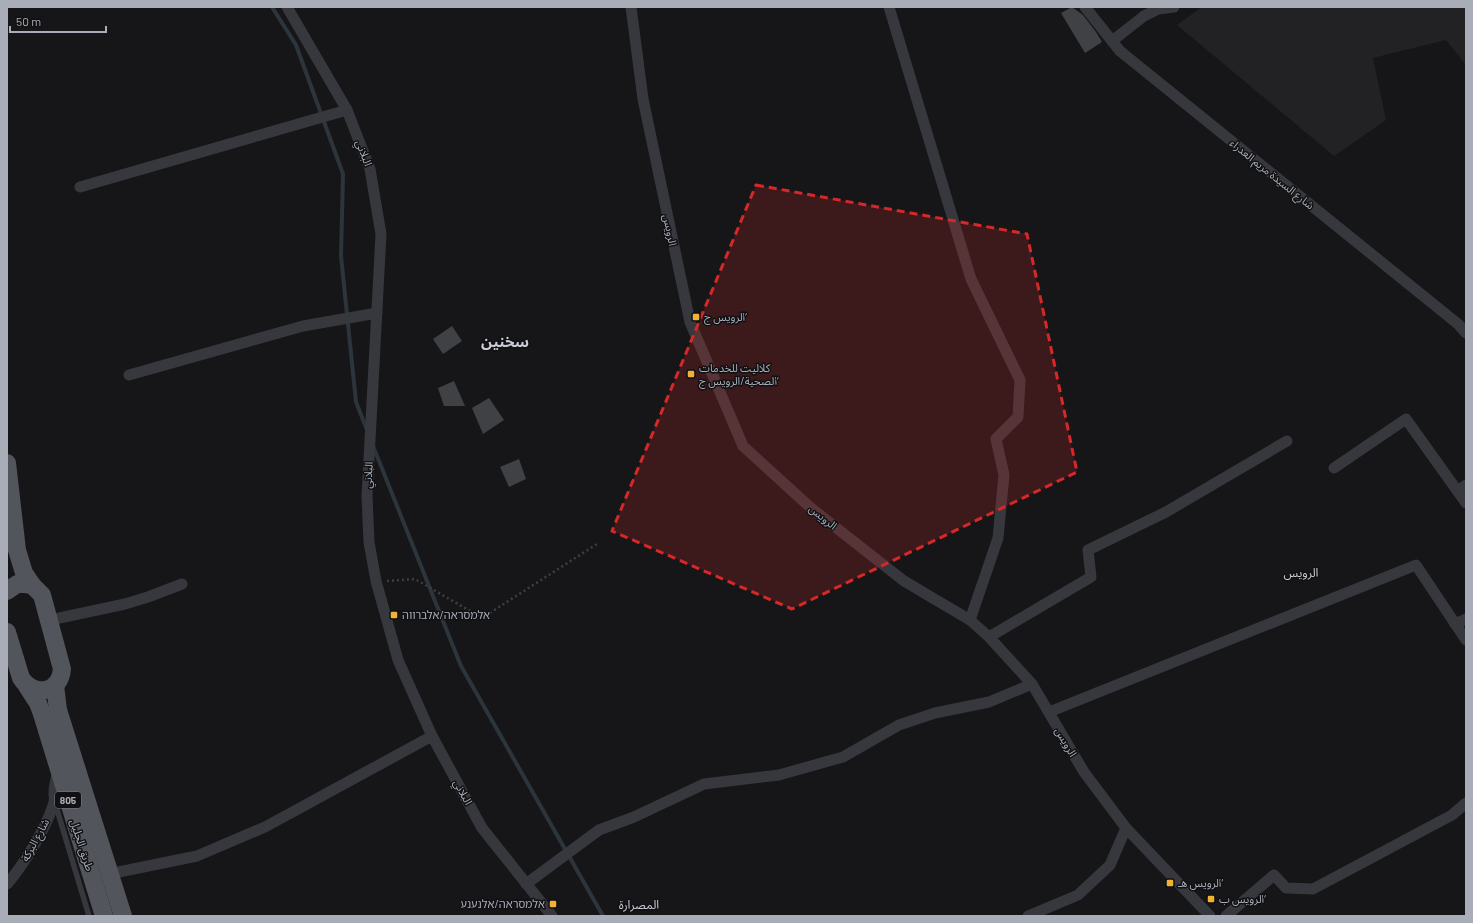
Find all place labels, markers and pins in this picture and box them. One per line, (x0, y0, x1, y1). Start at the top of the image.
place label: الرويس ج‘ (704, 310, 747, 325)
marker: الرويس ج‘ (691, 312, 701, 322)
place label: كلاليت للخدمات الصحية/الرويس ج‘ (699, 361, 779, 389)
marker: كلاليت للخدمات الصحية/الرويس ج‘ (686, 369, 696, 379)
place label: אלמסראה/אלברווה (402, 608, 490, 621)
marker: אלמסראה/אלברווה (389, 610, 399, 620)
place label: الرويس هـ‘ (1178, 876, 1223, 890)
marker: الرويس هـ‘ (1165, 878, 1175, 888)
place label: الرويس ب‘ (1219, 892, 1266, 906)
marker: الرويس ب‘ (1206, 894, 1216, 904)
place label: אלמסראה/אלנענע (460, 897, 545, 910)
marker: אלמסראה/אלנענע (548, 899, 558, 909)

